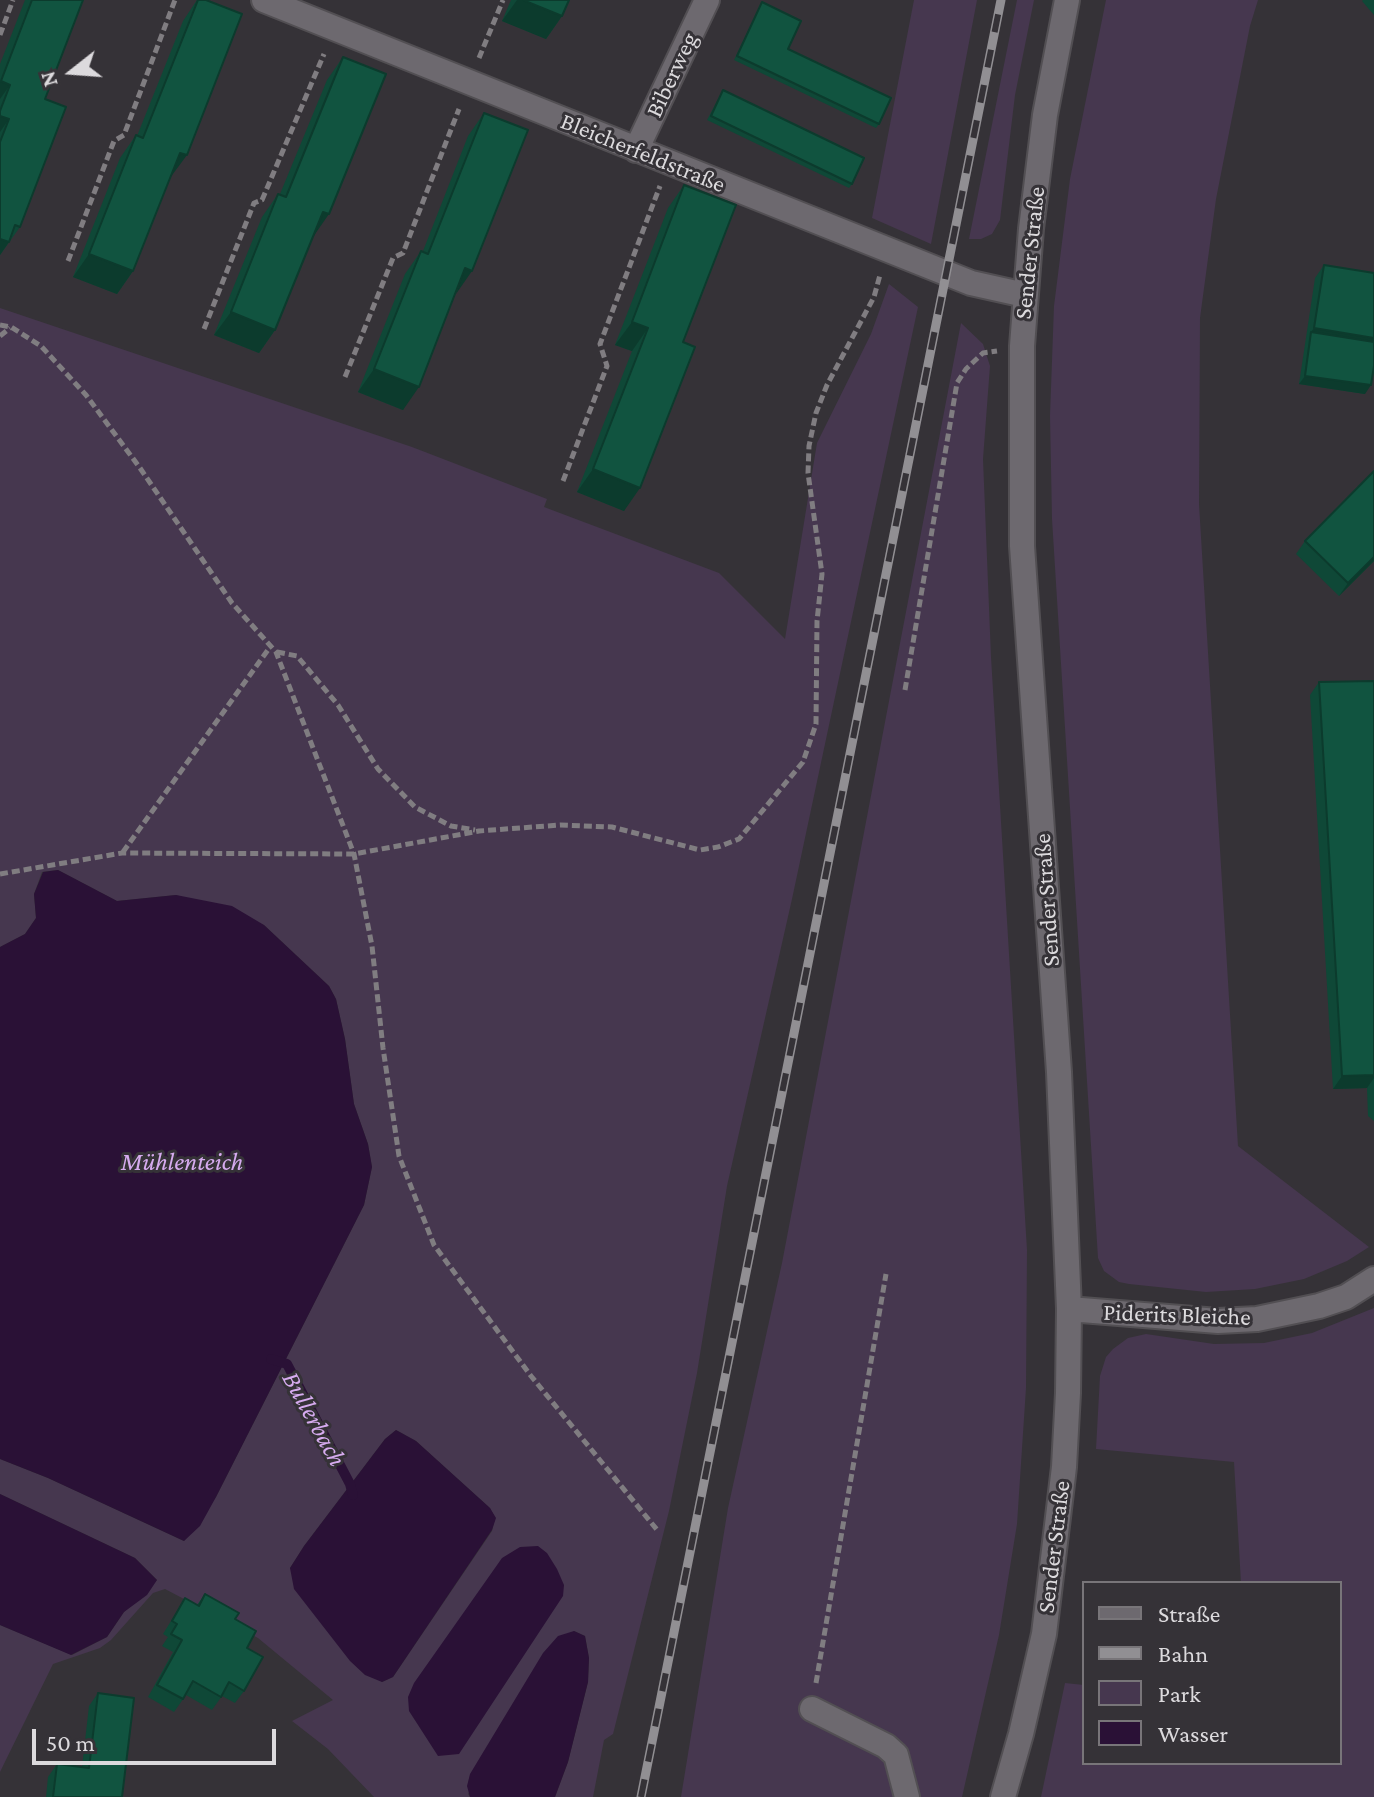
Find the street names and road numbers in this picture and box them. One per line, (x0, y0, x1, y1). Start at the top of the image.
street label: Biberweg (640, 28, 704, 122)
street label: Bleicherfeldstraße (556, 107, 730, 199)
street label: Sender Straße (1009, 185, 1051, 321)
street label: Sender Straße (1028, 833, 1066, 967)
street label: Piderits Bleiche (1103, 1298, 1251, 1332)
street label: Sender Straße (1032, 1479, 1076, 1615)

